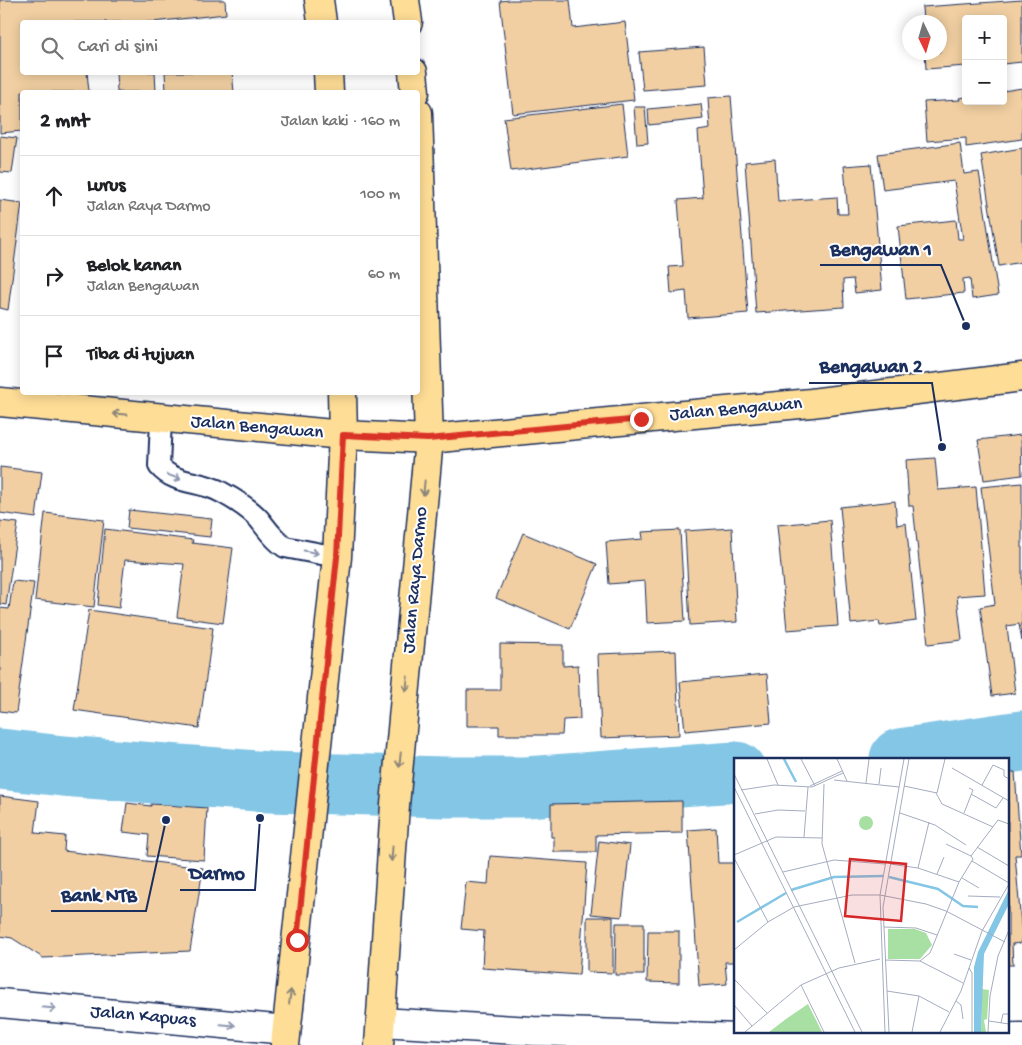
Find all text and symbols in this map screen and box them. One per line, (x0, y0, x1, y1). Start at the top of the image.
north arrow (902, 15, 947, 60)
map controls (962, 15, 1007, 105)
button: + (962, 15, 1007, 60)
search box (20, 20, 420, 75)
icon: search (38, 34, 66, 62)
text: Cari di sini (78, 36, 158, 59)
button: − (962, 60, 1007, 105)
text: 2 mnt (40, 110, 89, 135)
text: Jalan kaki · 160 m (281, 113, 400, 132)
text: Lurus (87, 175, 126, 198)
icon: ahead (40, 182, 68, 210)
text: 100 m (360, 186, 400, 205)
text: Jalan Raya Darmo (87, 198, 211, 217)
callout: Bengawan 1 (820, 230, 941, 265)
text: Bengawan 1 (829, 240, 932, 263)
text: Belok kanan (87, 255, 181, 278)
icon: right (40, 262, 68, 290)
text: 60 m (368, 266, 400, 285)
text: Jalan Bengawan (87, 278, 199, 297)
icon: arrive (40, 342, 68, 370)
text: Tiba di tujuan (87, 344, 194, 367)
callout: Bengawan 2 (809, 348, 932, 383)
text: Bengawan 2 (818, 357, 923, 380)
street label: Jalan Bengawan (669, 393, 803, 427)
route end (630, 408, 653, 431)
one-way arrow (112, 410, 128, 419)
street label: Jalan Bengawan (190, 411, 324, 445)
one-way arrow (165, 473, 181, 482)
one-way arrow (419, 479, 429, 495)
street label: Jalan Raya Darmo (398, 506, 434, 654)
one-way arrow (303, 548, 319, 557)
one-way arrow (402, 676, 411, 692)
one-way arrow (395, 751, 404, 767)
inset map (734, 758, 1010, 1032)
one-way arrow (387, 846, 396, 862)
callout: Darmo (180, 855, 255, 890)
text: Darmo (187, 864, 246, 887)
callout: Bank NTB (51, 876, 146, 911)
text: Bank NTB (60, 886, 138, 909)
route start (286, 929, 309, 952)
one-way arrow (285, 989, 295, 1005)
street label: Jalan Kapuas (89, 1001, 198, 1033)
one-way arrow (40, 1003, 56, 1012)
one-way arrow (219, 1020, 235, 1029)

